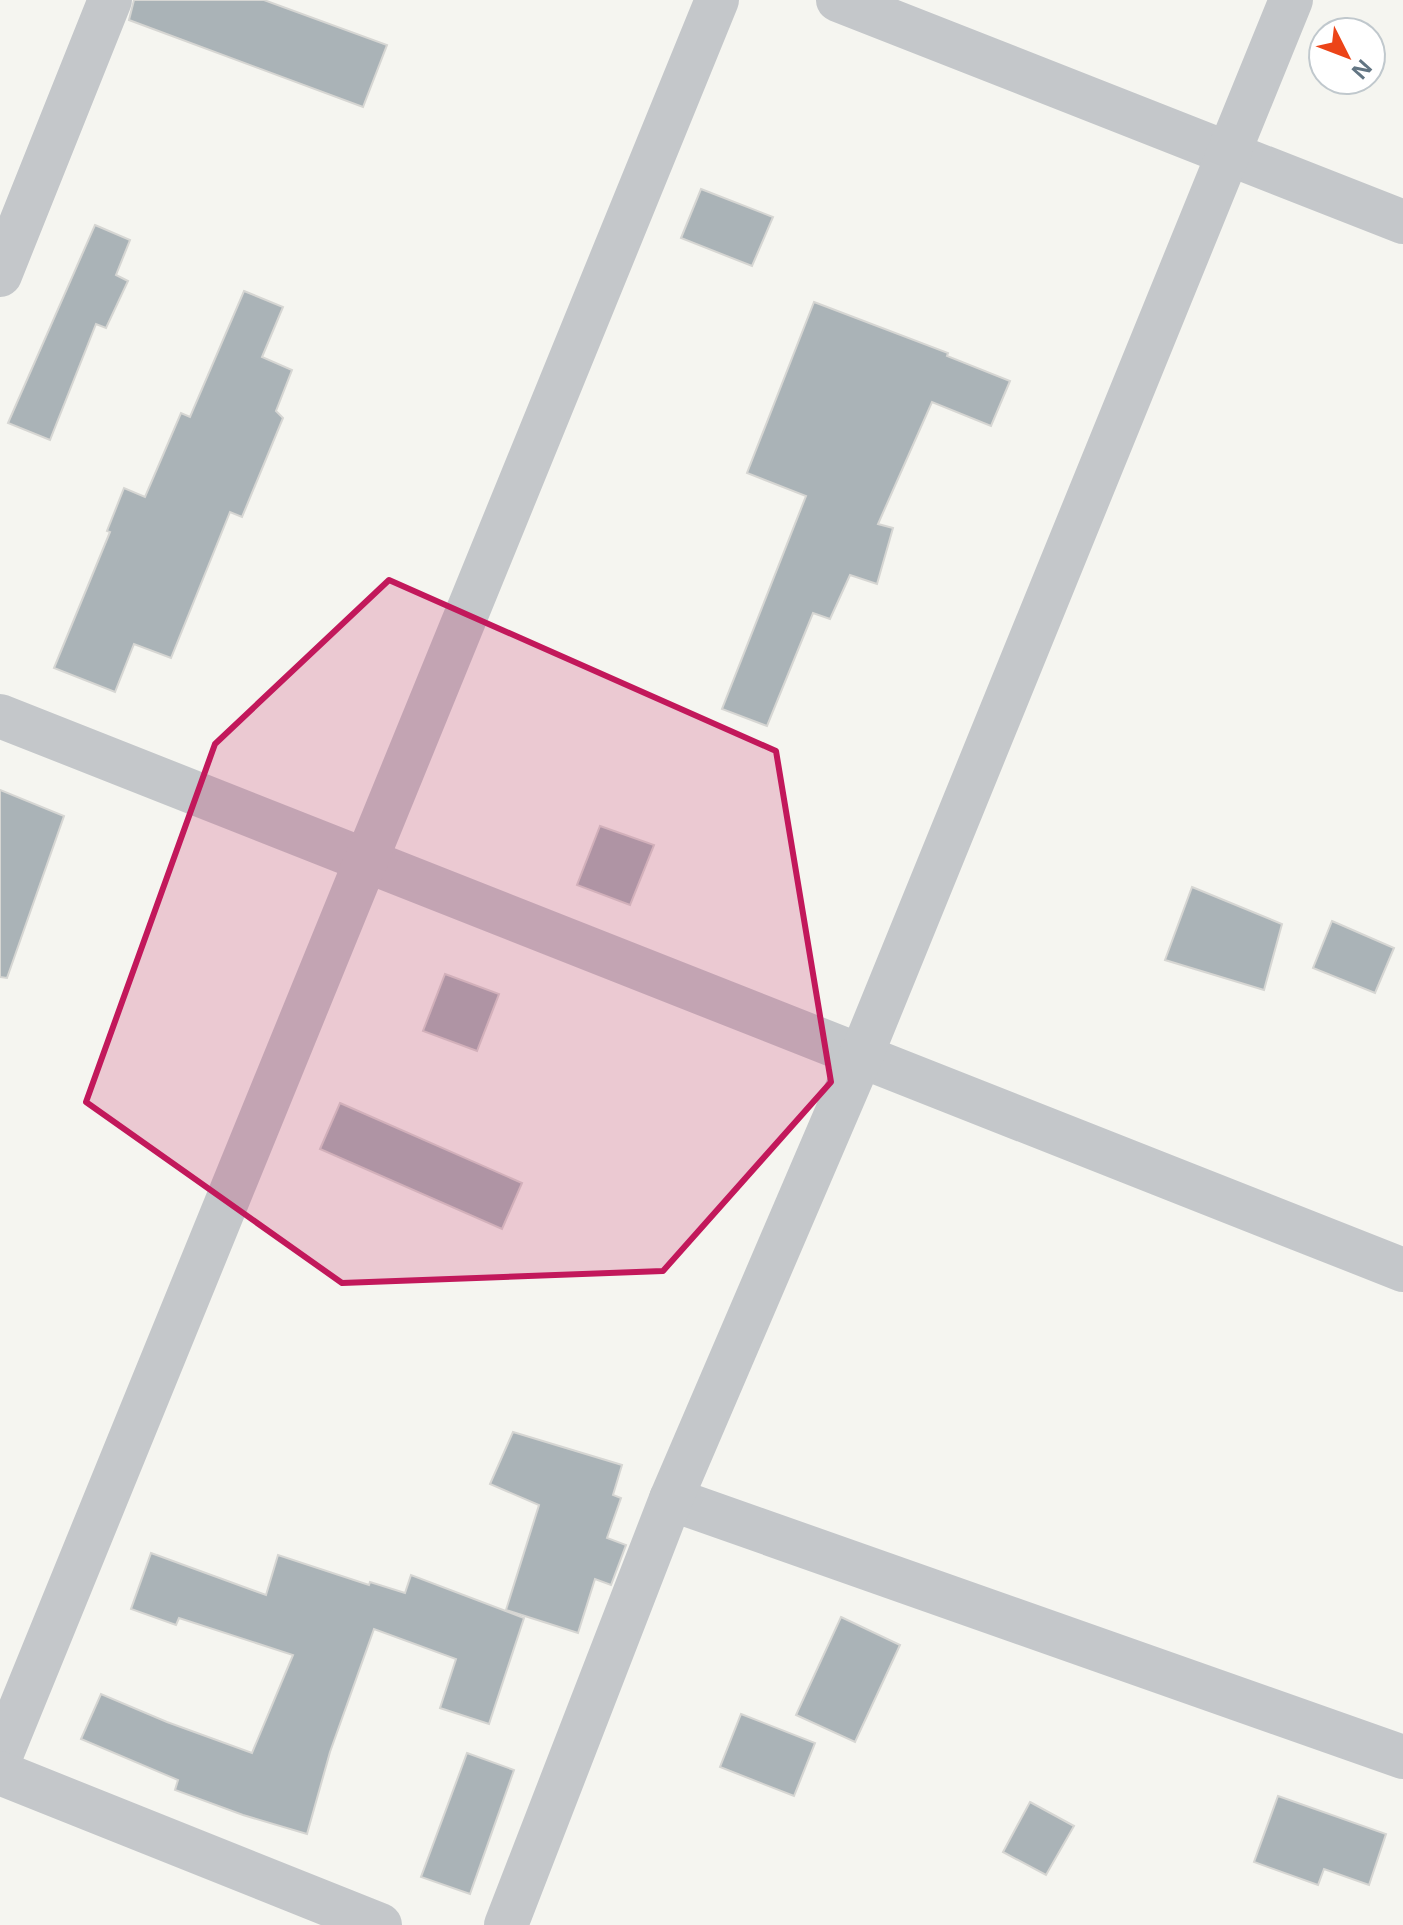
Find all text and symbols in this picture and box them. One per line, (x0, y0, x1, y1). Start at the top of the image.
north arrow (1307, 16, 1387, 96)
text: N (1345, 53, 1380, 87)

